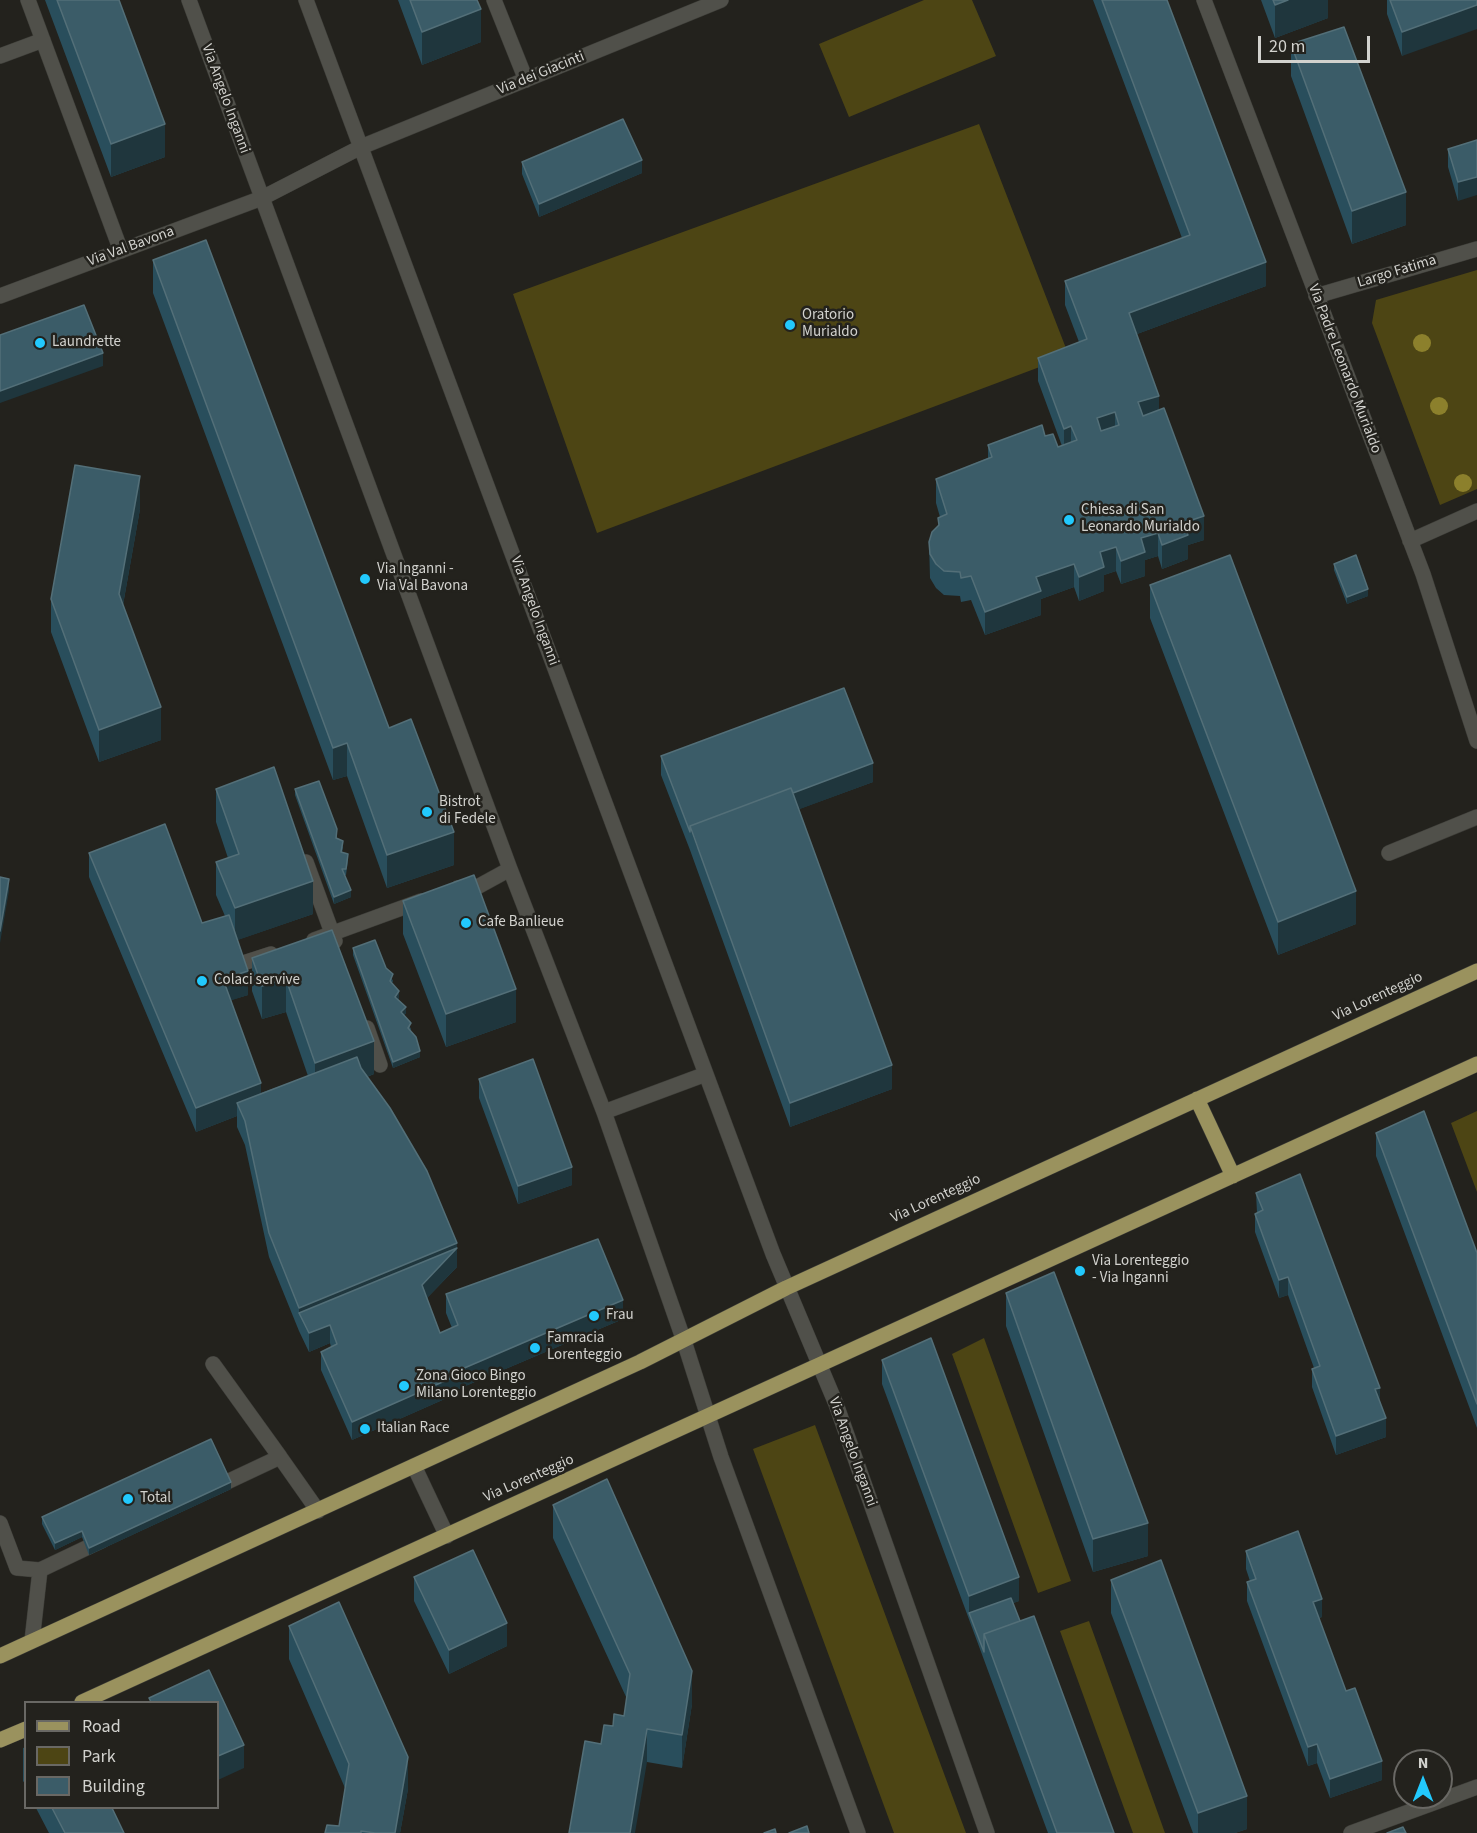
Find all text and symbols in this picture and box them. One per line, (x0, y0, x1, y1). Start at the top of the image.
scale bar (1261, 24, 1374, 62)
text: 20 m (1269, 34, 1305, 59)
street label: Via Angelo Inganni (197, 42, 253, 156)
street label: Via dei Giacinti (495, 48, 587, 100)
street label: Via Val Bavona (85, 223, 177, 271)
street label: Largo Fatima (1355, 251, 1439, 293)
street label: Via Padre Leonardo Murialdo (1303, 282, 1385, 456)
place label: Oratorio Murialdo (802, 307, 858, 342)
marker: Oratorio Murialdo (783, 318, 797, 332)
place label: Laundrette (52, 334, 121, 352)
marker: Laundrette (33, 336, 47, 350)
place label: Chiesa di San Leonardo Murialdo (1081, 502, 1200, 537)
marker: Chiesa di San Leonardo Murialdo (1062, 513, 1076, 527)
street label: Via Angelo Inganni (506, 554, 562, 668)
place label: Via Inganni - Via Val Bavona (377, 561, 468, 596)
marker: Via Inganni - Via Val Bavona (358, 572, 372, 586)
place label: Bistrot di Fedele (439, 794, 496, 829)
marker: Bistrot di Fedele (420, 805, 434, 819)
place label: Cafe Banlieue (478, 914, 564, 932)
marker: Cafe Banlieue (459, 916, 473, 930)
street label: Via Lorenteggio (1330, 968, 1426, 1026)
place label: Colaci servive (214, 972, 300, 990)
marker: Colaci servive (195, 974, 209, 988)
street label: Via Lorenteggio (888, 1170, 984, 1228)
place label: Via Lorenteggio - Via Inganni (1092, 1253, 1189, 1288)
marker: Via Lorenteggio - Via Inganni (1073, 1264, 1087, 1278)
place label: Frau (606, 1307, 634, 1325)
marker: Frau (587, 1309, 601, 1323)
place label: Famracia Lorenteggio (547, 1330, 622, 1365)
marker: Famracia Lorenteggio (528, 1341, 542, 1355)
place label: Zona Gioco Bingo Milano Lorenteggio (416, 1368, 536, 1403)
marker: Zona Gioco Bingo Milano Lorenteggio (397, 1379, 411, 1393)
street label: Via Angelo Inganni (824, 1395, 880, 1509)
place label: Italian Race (377, 1420, 450, 1438)
marker: Italian Race (358, 1422, 372, 1436)
street label: Via Lorenteggio (481, 1451, 577, 1507)
place label: Total (140, 1490, 171, 1508)
marker: Total (121, 1492, 135, 1506)
legend (24, 1701, 219, 1809)
text: Road (82, 1714, 121, 1739)
text: Park (82, 1744, 116, 1769)
north arrow (1393, 1749, 1453, 1809)
text: N (1418, 1752, 1428, 1774)
text: Building (82, 1774, 145, 1799)

